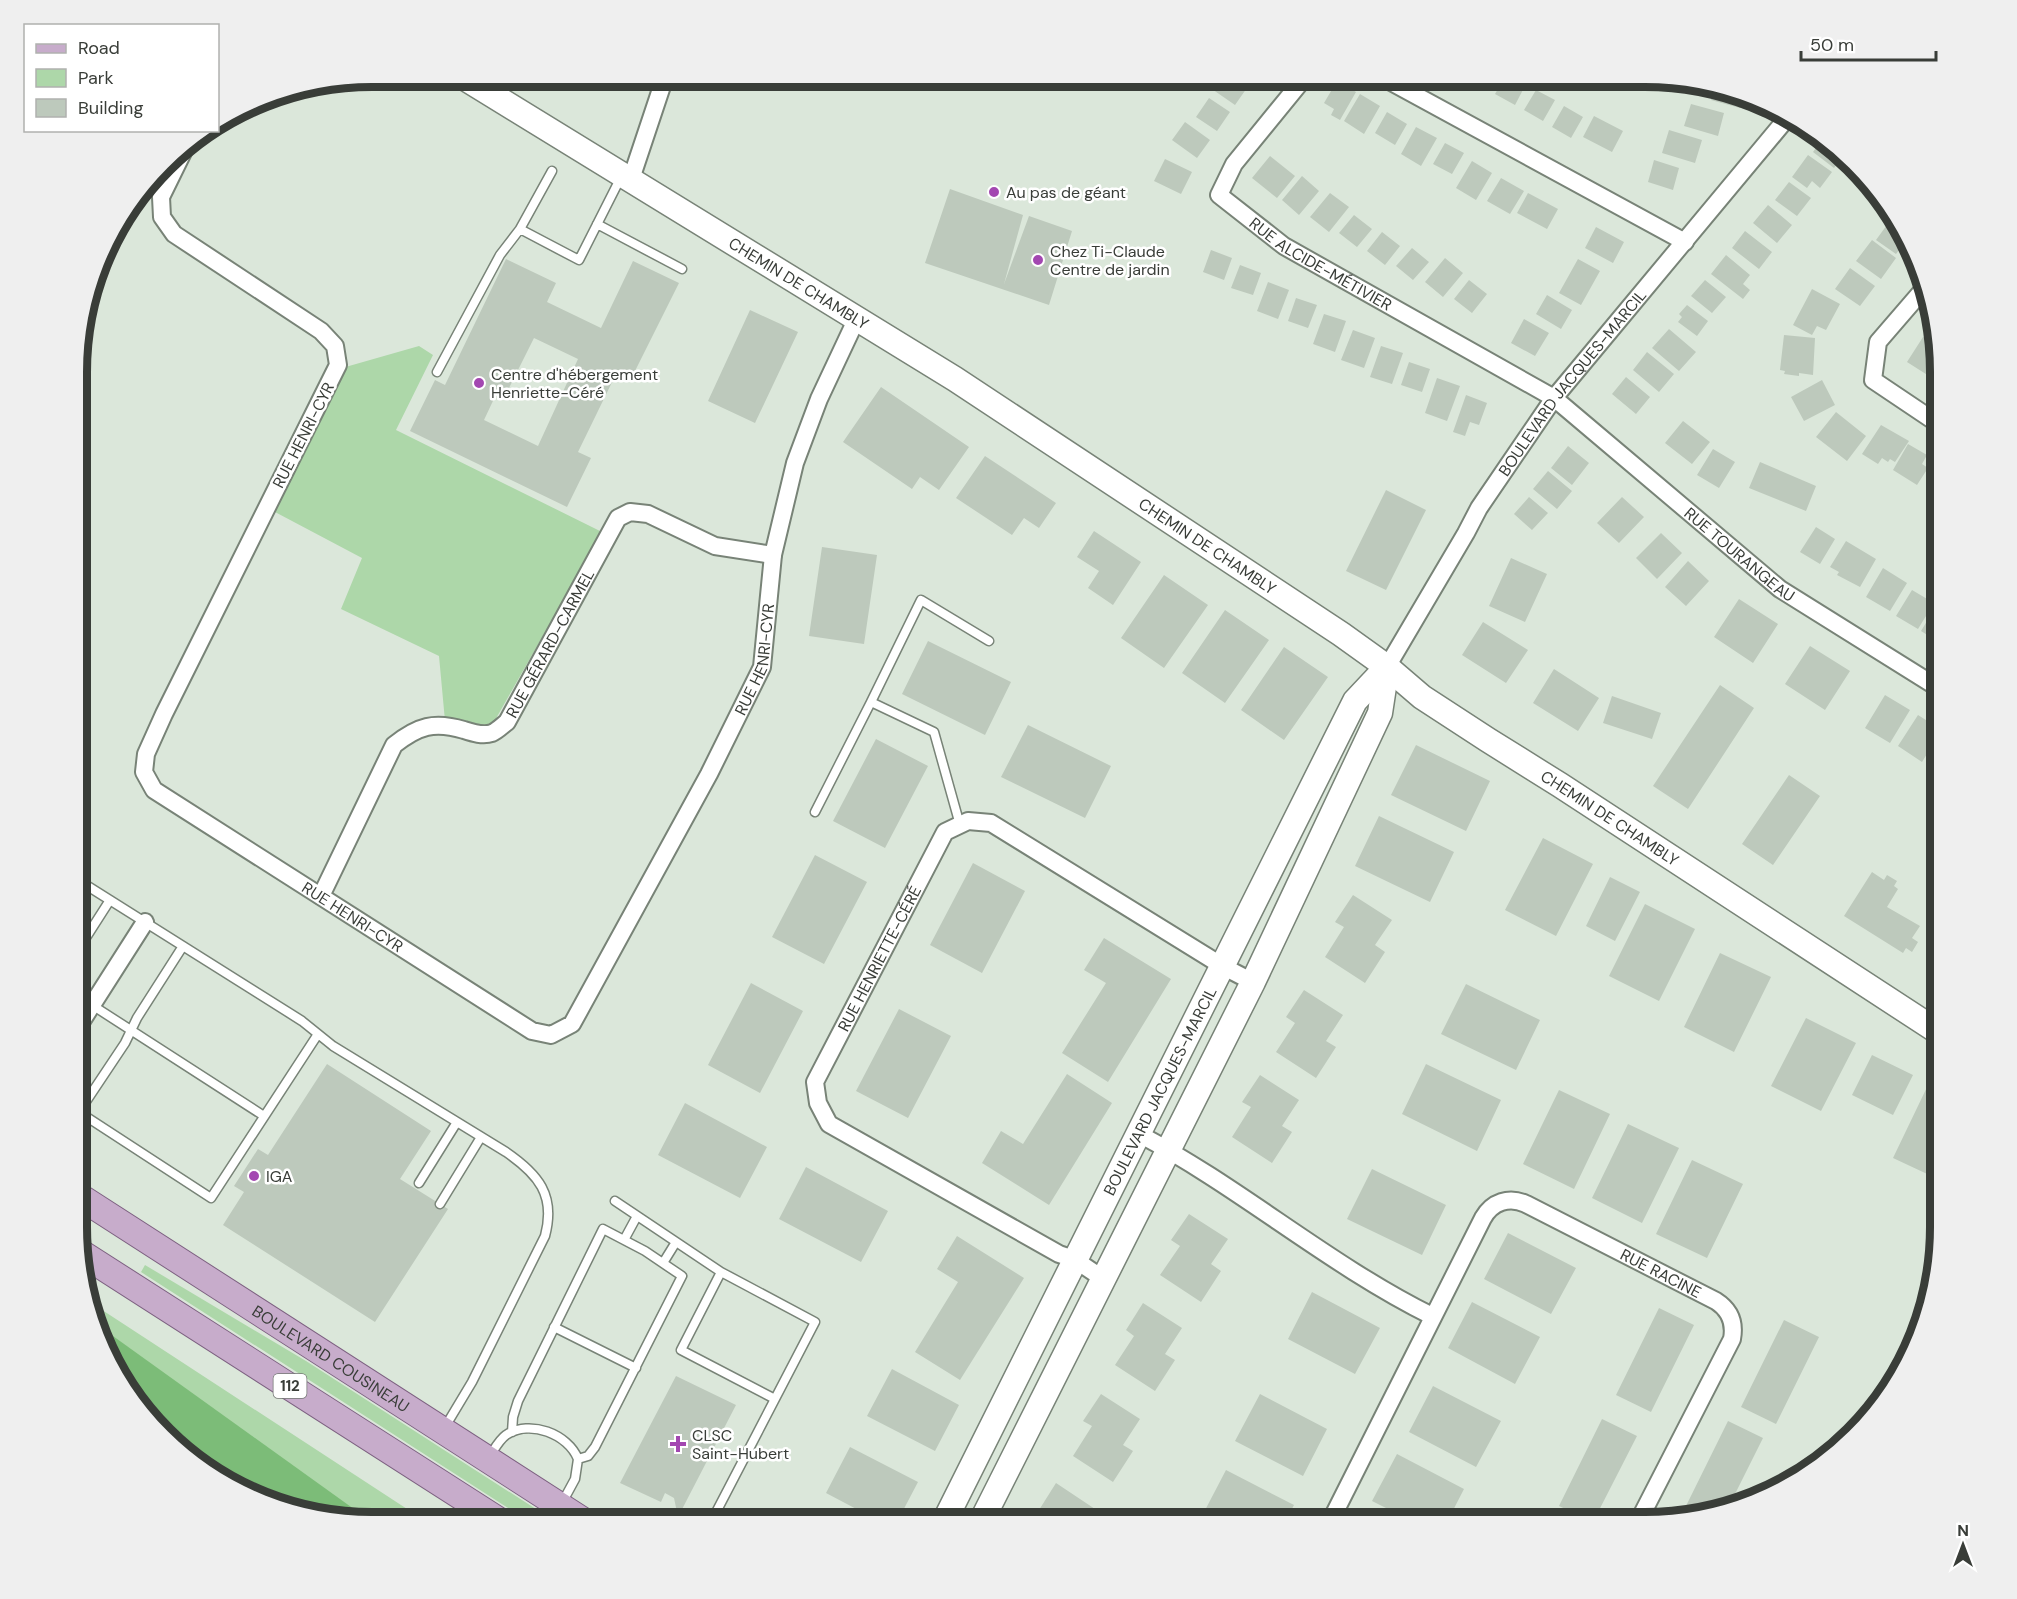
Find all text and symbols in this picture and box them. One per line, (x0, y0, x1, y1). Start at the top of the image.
legend (24, 24, 219, 132)
scale bar (1801, 24, 1936, 62)
text: 50 m (1810, 33, 1854, 57)
text: Road (78, 36, 120, 60)
text: Park (78, 66, 114, 90)
text: Building (78, 96, 143, 120)
place label: Au pas de géant (1006, 182, 1126, 203)
marker: Au pas de géant (987, 185, 1001, 199)
street label: RUE ALCIDE-MÉTIVIER (1245, 213, 1396, 316)
street label: CHEMIN DE CHAMBLY (725, 233, 872, 334)
place label: Chez Ti-Claude Centre de jardin (1050, 241, 1170, 280)
marker: Chez Ti-Claude Centre de jardin (1031, 253, 1045, 267)
street label: BOULEVARD JACQUES-MARCIL (1494, 285, 1651, 480)
place label: Centre d'hébergement Henriette-Céré (491, 364, 658, 403)
marker: Centre d'hébergement Henriette-Céré (472, 376, 486, 390)
street label: RUE HENRI-CYR (268, 379, 339, 492)
street label: CHEMIN DE CHAMBLY (1135, 493, 1280, 599)
street label: RUE TOURANGEAU (1680, 503, 1799, 607)
street label: RUE GÉRARD-CARMEL (501, 566, 599, 722)
street label: RUE HENRI-CYR (730, 602, 779, 719)
street label: CHEMIN DE CHAMBLY (1537, 766, 1683, 871)
street label: RUE HENRI-CYR (298, 877, 407, 957)
street label: RUE HENRIETTE-CÉRÉ (833, 882, 926, 1035)
street label: BOULEVARD JACQUES-MARCIL (1099, 983, 1221, 1199)
place label: IGA (266, 1166, 293, 1187)
marker: IGA (247, 1169, 261, 1183)
street label: RUE RACINE (1617, 1244, 1705, 1303)
street label: BOULEVARD COUSINEAU (248, 1301, 413, 1417)
road number: 112 (274, 1374, 306, 1398)
place label: CLSC Saint-Hubert (692, 1425, 789, 1464)
marker: CLSC Saint-Hubert (669, 1435, 687, 1453)
north arrow (1933, 1515, 1993, 1575)
text: N (1957, 1520, 1969, 1541)

